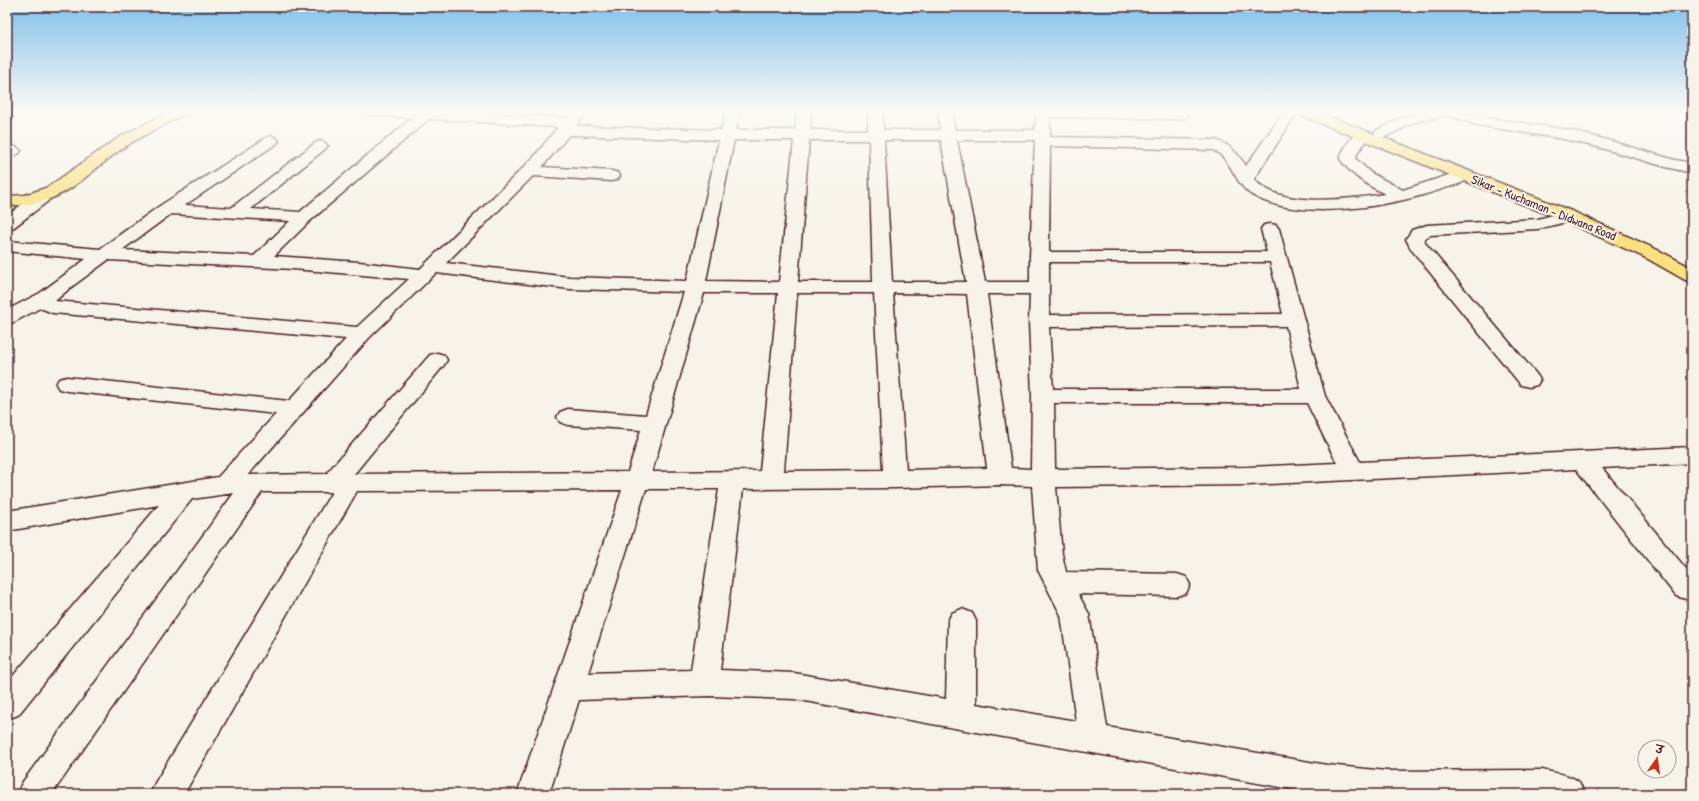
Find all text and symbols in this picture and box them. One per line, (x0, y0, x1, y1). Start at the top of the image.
street label: Sikar - Kuchaman - Didwana Road (1469, 170, 1619, 244)
north arrow (1637, 739, 1677, 779)
text: उ (1653, 741, 1666, 757)

